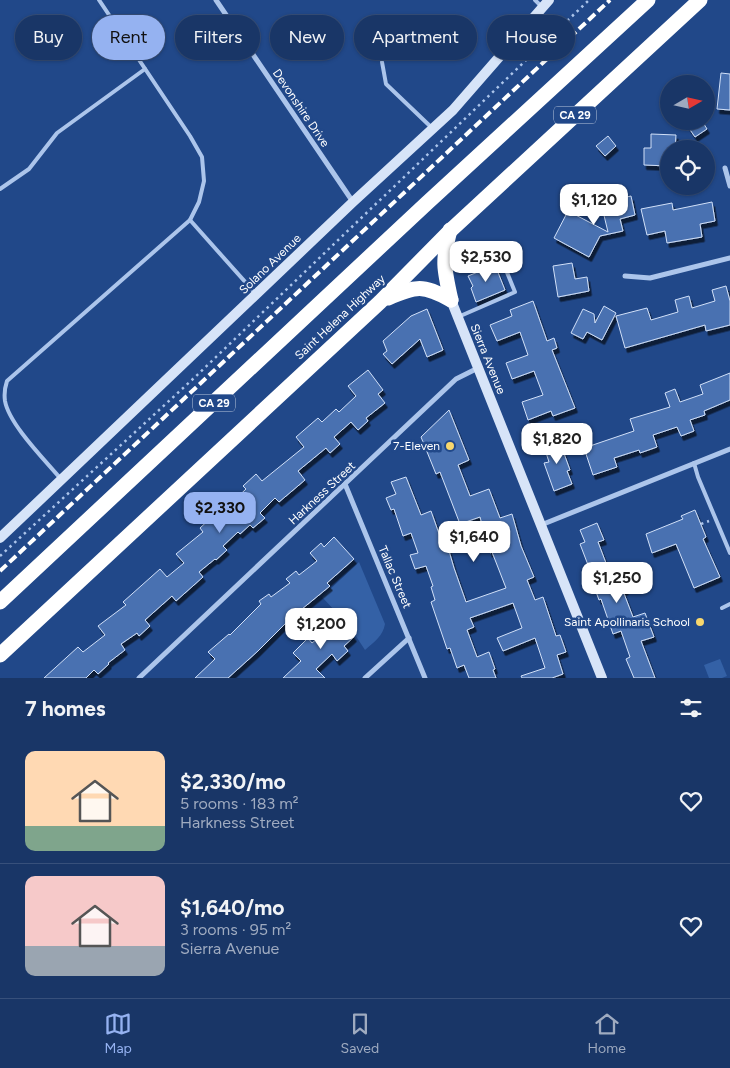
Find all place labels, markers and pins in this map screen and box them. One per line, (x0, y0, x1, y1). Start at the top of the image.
pin: $1,120 (553, 184, 635, 226)
pin: $2,530 (445, 240, 527, 283)
pin: $1,820 (516, 422, 598, 465)
place label: 7-Eleven (393, 439, 440, 453)
marker: 7-Eleven (444, 440, 456, 452)
pin: $2,330 (179, 492, 261, 534)
pin: $1,640 (433, 520, 515, 563)
pin: $1,250 (576, 562, 658, 604)
pin: $1,200 (280, 608, 362, 650)
place label: Saint Apollinaris School (564, 615, 690, 629)
marker: Saint Apollinaris School (694, 616, 706, 628)

